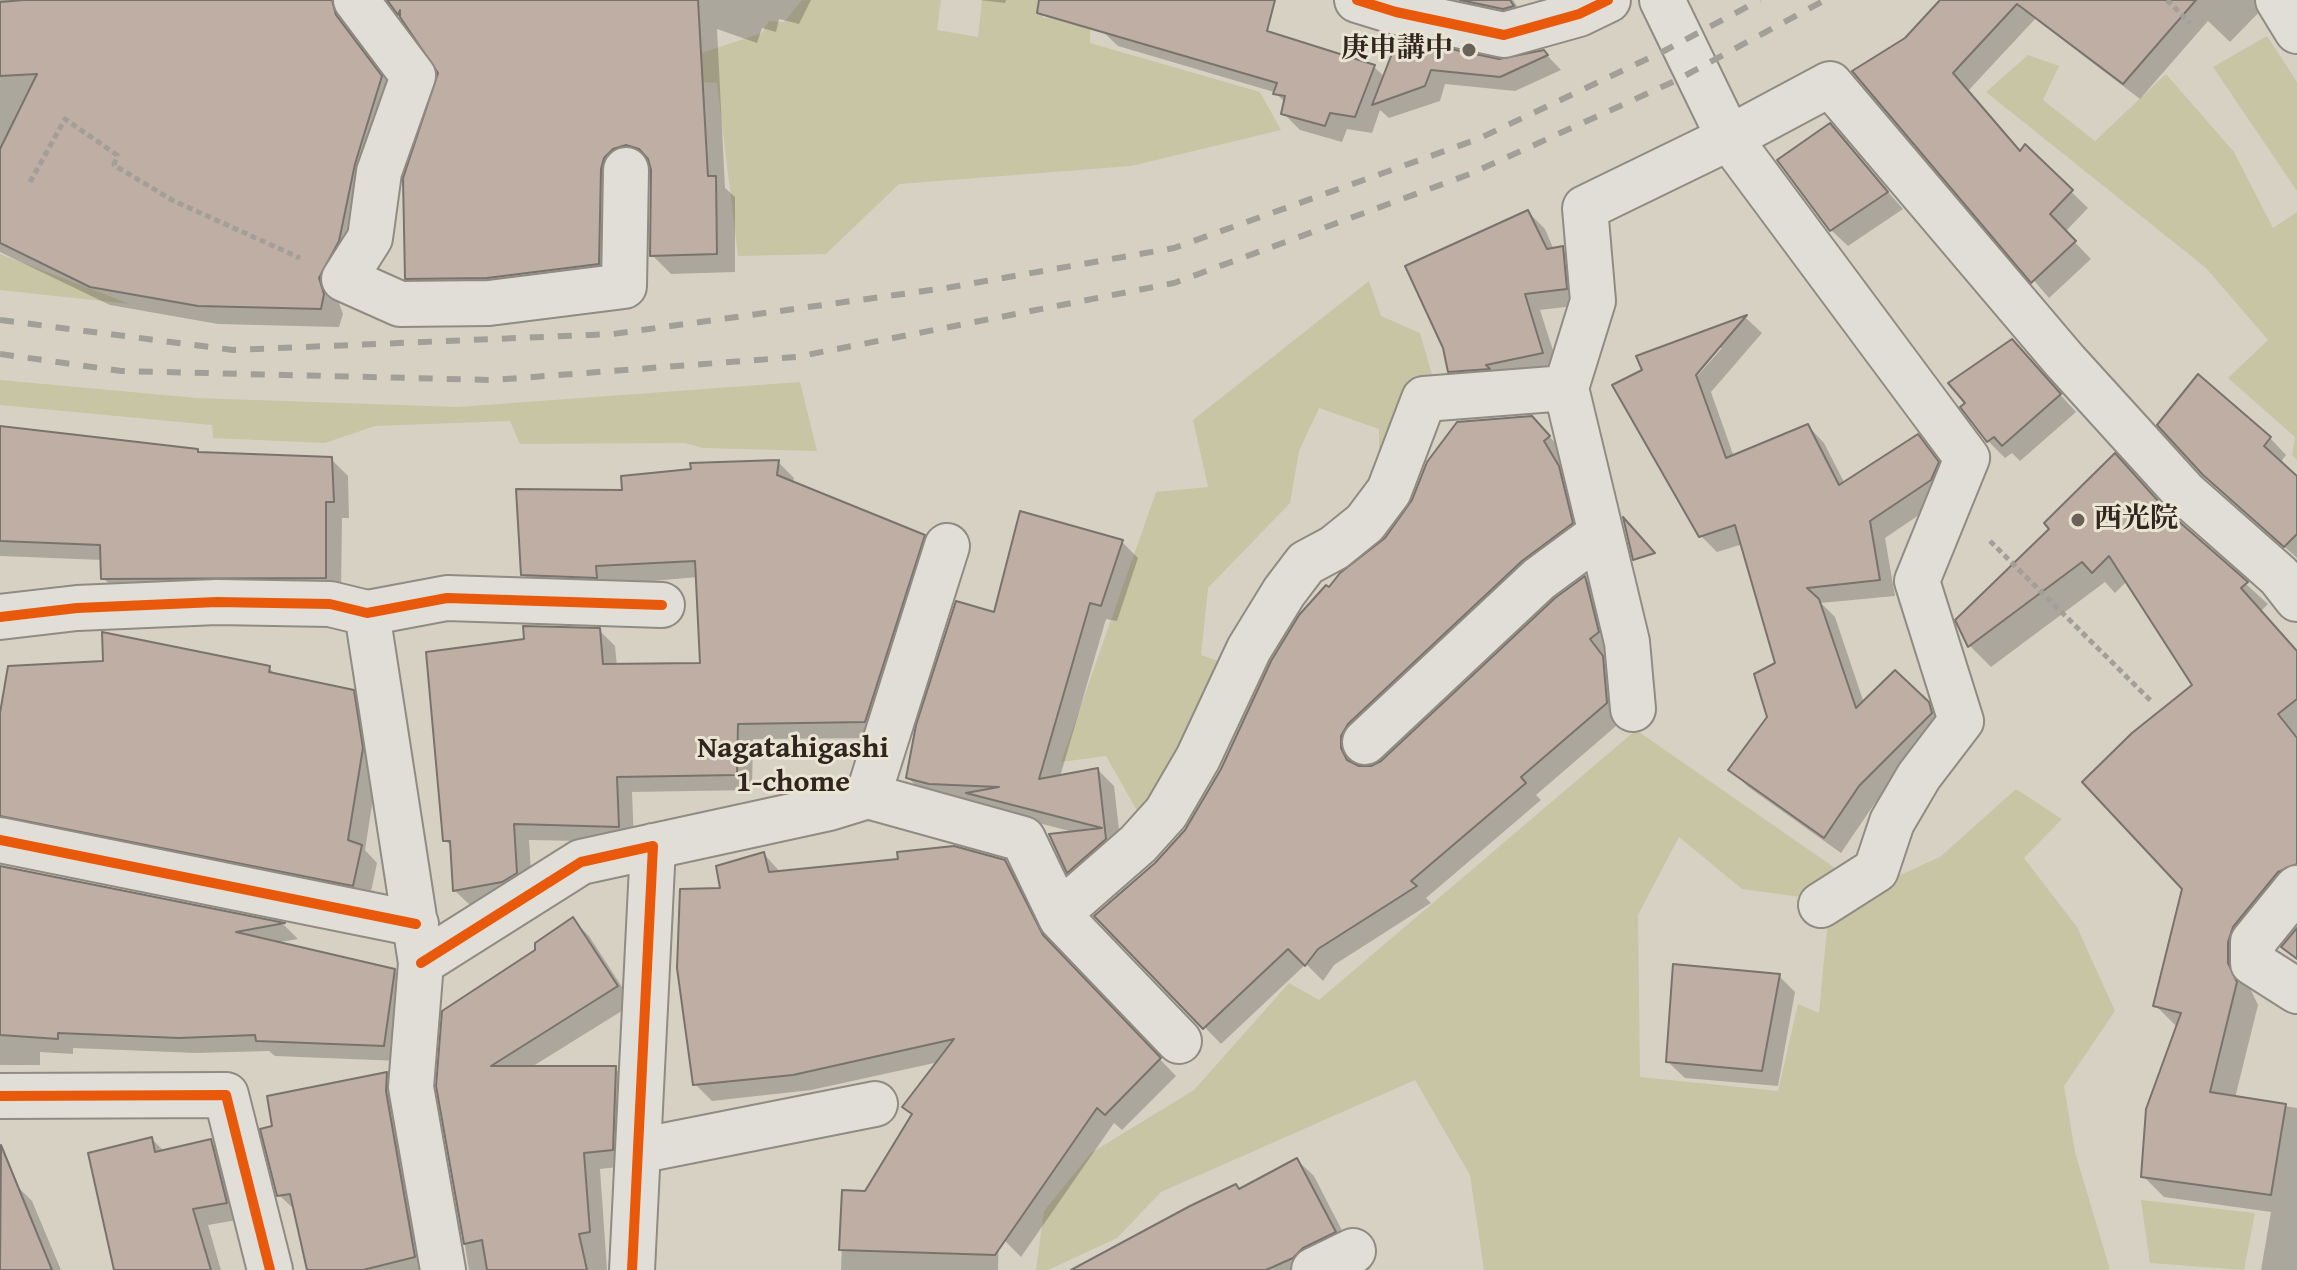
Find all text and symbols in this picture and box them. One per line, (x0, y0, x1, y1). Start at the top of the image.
place label: 庚申講中 (1341, 33, 1453, 67)
marker: 庚申講中 (1460, 41, 1478, 59)
place label: 西光院 (2094, 503, 2178, 537)
marker: 西光院 (2069, 511, 2087, 529)
district label: Nagatahigashi 1-chome (697, 731, 889, 802)

